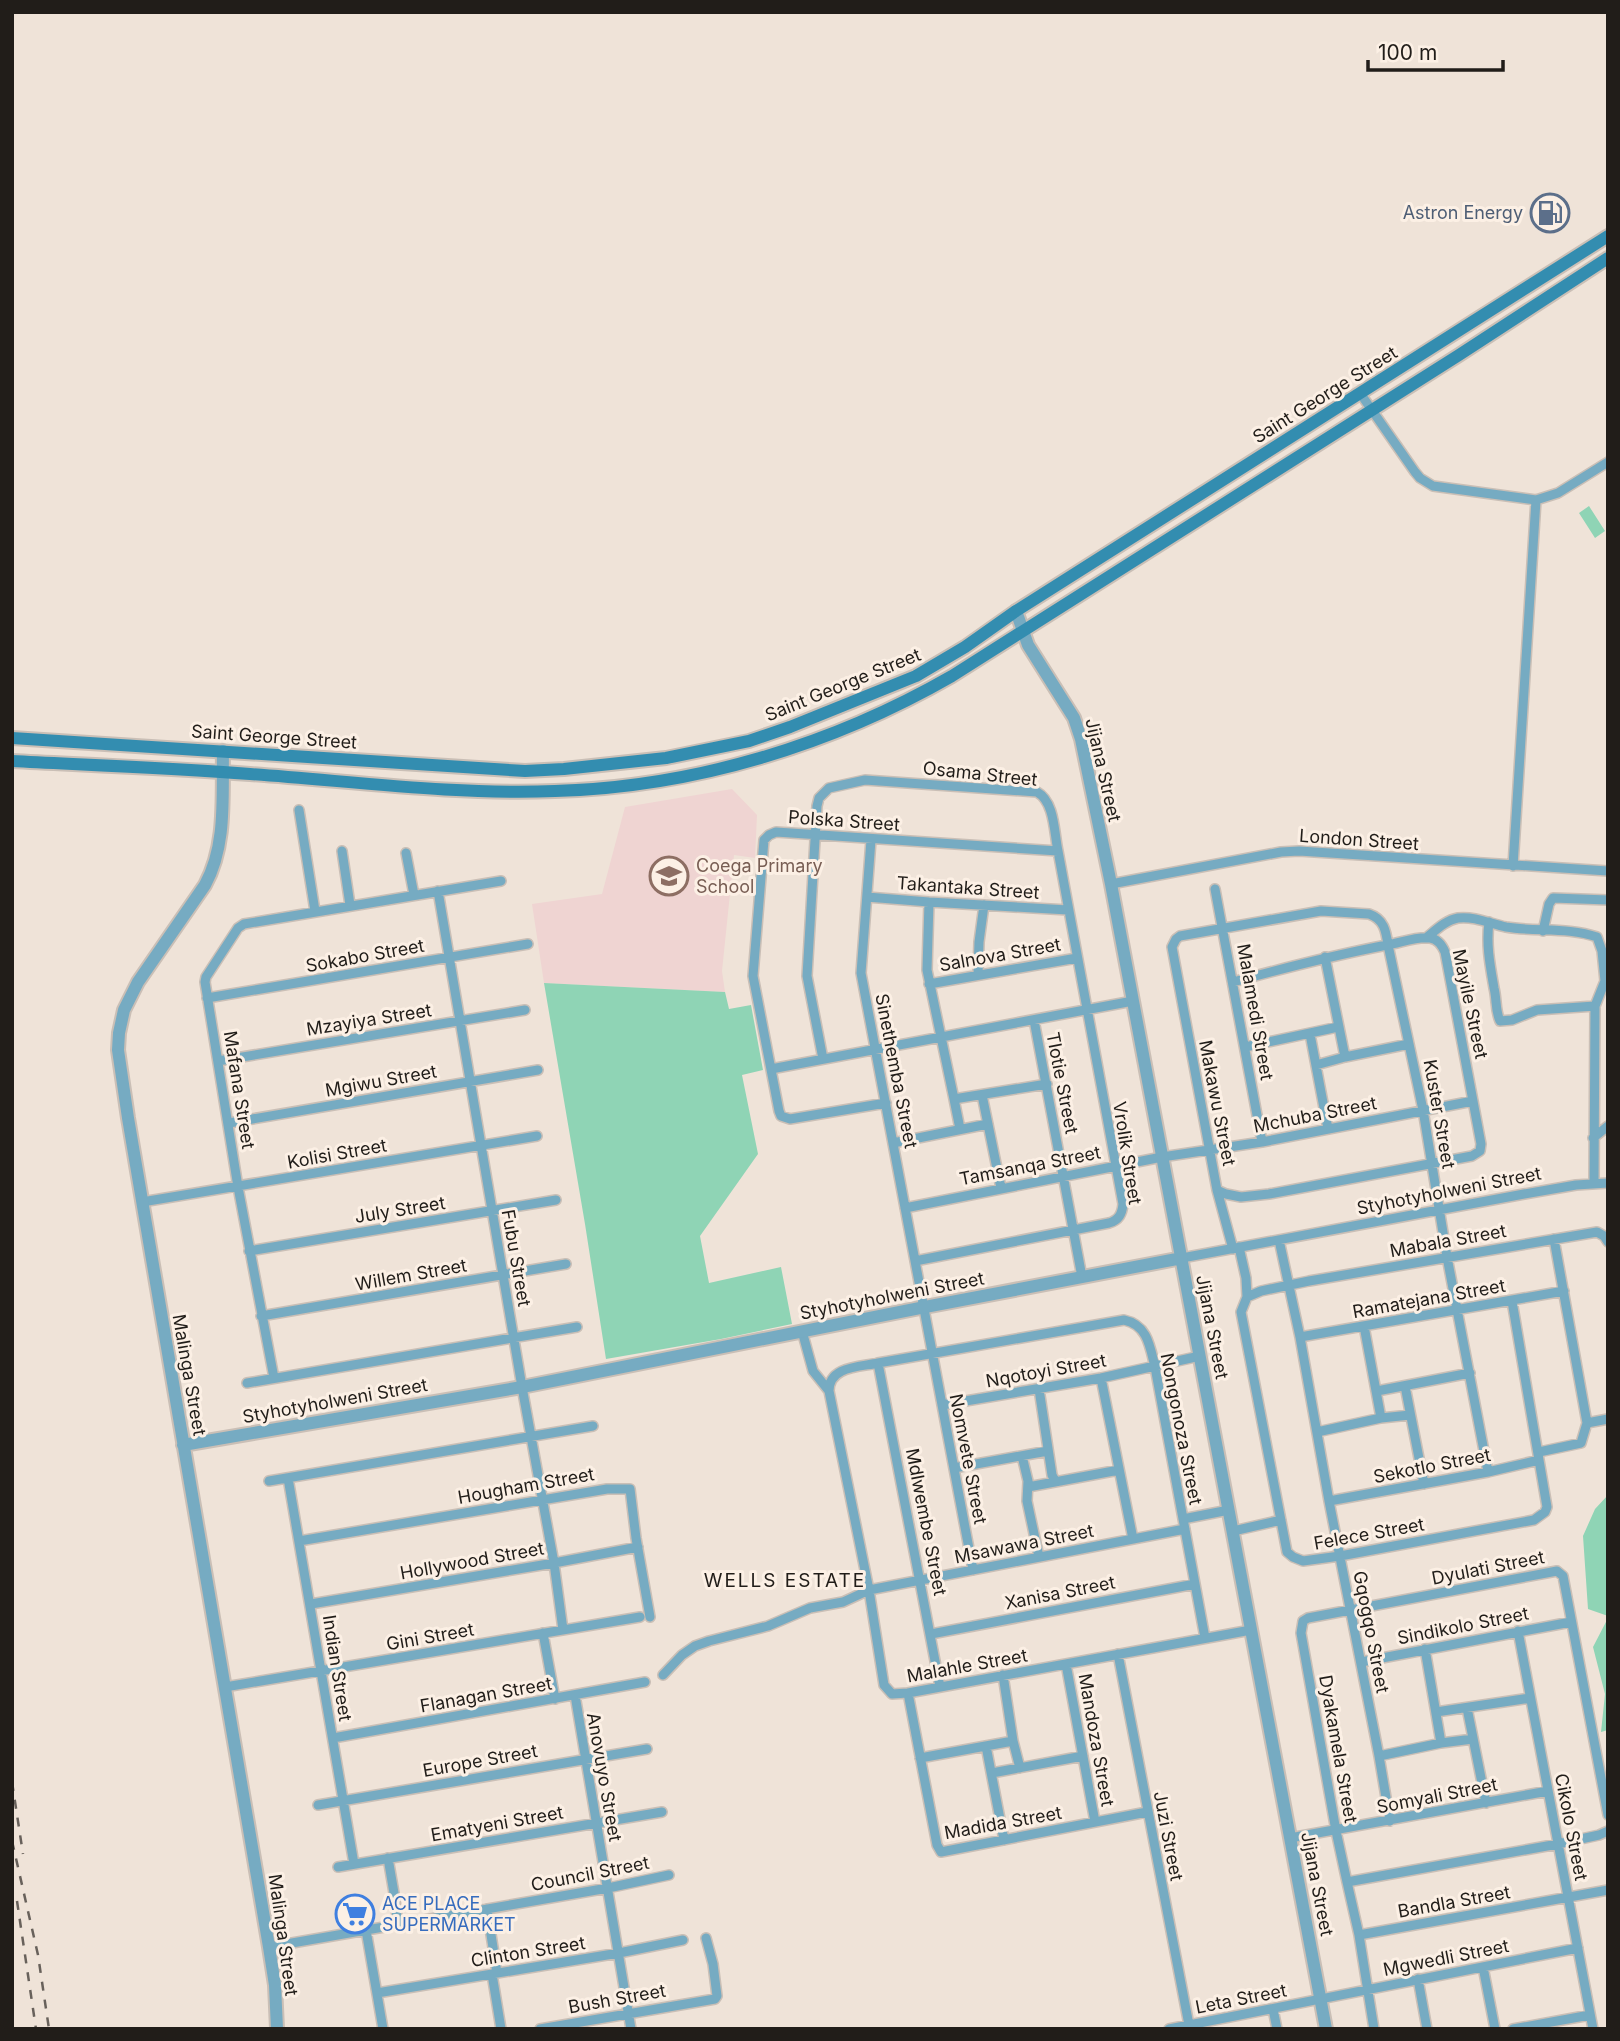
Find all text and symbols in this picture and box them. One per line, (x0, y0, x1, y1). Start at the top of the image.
scale bar (1368, 28, 1503, 72)
text: 100 m (1378, 40, 1437, 65)
fuel station icon: Astron Energy (1529, 192, 1571, 234)
place label: Astron Energy (1403, 202, 1523, 223)
street label: Saint George Street (1249, 342, 1401, 448)
street label: Saint George Street (762, 644, 924, 725)
street label: Jijana Street (1081, 716, 1126, 824)
street label: Saint George Street (190, 720, 358, 753)
street label: Osama Street (922, 757, 1038, 790)
street label: Polska Street (787, 806, 901, 835)
street label: London Street (1298, 825, 1420, 854)
school or university icon: Coega Primary School (648, 855, 690, 897)
place label: Coega Primary School (696, 855, 823, 897)
street label: Takantaka Street (896, 872, 1040, 903)
street label: Salnova Street (937, 933, 1062, 976)
street label: Sokabo Street (304, 935, 426, 976)
street label: Malamedi Street (1233, 942, 1278, 1082)
street label: Mayile Street (1449, 947, 1492, 1061)
street label: Sinethemba Street (871, 992, 922, 1150)
street label: Mzayiya Street (305, 999, 433, 1040)
street label: Mafana Street (220, 1029, 259, 1151)
street label: Tlotie Street (1042, 1030, 1083, 1136)
street label: Makawu Street (1195, 1038, 1240, 1168)
street label: Kuster Street (1420, 1058, 1459, 1170)
street label: Mgiwu Street (324, 1060, 438, 1101)
street label: Mchuba Street (1252, 1092, 1378, 1137)
street label: Vrolik Street (1109, 1100, 1146, 1206)
street label: Kolisi Street (286, 1134, 388, 1173)
street label: Tamsanqa Street (958, 1142, 1102, 1189)
street label: Styhotyholweni Street (1355, 1162, 1543, 1219)
street label: July Street (353, 1192, 447, 1227)
street label: Fubu Street (498, 1208, 535, 1308)
street label: Mabala Street (1388, 1220, 1508, 1261)
street label: Willem Street (353, 1254, 468, 1295)
street label: Styhotyholweni Street (798, 1267, 986, 1324)
street label: Jijana Street (1192, 1273, 1233, 1381)
street label: Ramatejana Street (1351, 1275, 1507, 1322)
street label: Malinga Street (168, 1313, 211, 1437)
street label: Nqotoyi Street (984, 1350, 1108, 1391)
street label: Nongonoza Street (1157, 1351, 1207, 1507)
street label: Styhotyholweni Street (241, 1374, 429, 1427)
street label: Nomvete Street (946, 1392, 991, 1526)
street label: Sekotlo Street (1371, 1444, 1493, 1487)
street label: Mdlwembe Street (902, 1446, 951, 1597)
street label: Hougham Street (456, 1463, 596, 1508)
street label: Felece Street (1312, 1513, 1426, 1554)
street label: Msawawa Street (952, 1520, 1095, 1567)
street label: Hollywood Street (398, 1537, 546, 1584)
street label: Dyulati Street (1430, 1546, 1546, 1589)
district label: WELLS ESTATE (704, 1569, 866, 1592)
street label: Gqogqo Street (1349, 1569, 1394, 1695)
street label: Xanisa Street (1003, 1572, 1117, 1613)
street label: Sindikolo Street (1396, 1602, 1530, 1649)
street label: Indian Street (319, 1613, 356, 1723)
street label: Gini Street (384, 1618, 475, 1655)
street label: Malahle Street (905, 1645, 1029, 1686)
street label: Mandoza Street (1074, 1672, 1119, 1808)
street label: Flanagan Street (418, 1673, 554, 1716)
street label: Dyakamela Street (1315, 1673, 1362, 1825)
street label: Anovuyo Street (583, 1711, 626, 1843)
street label: Europe Street (421, 1740, 539, 1781)
street label: Cikolo Street (1551, 1772, 1592, 1882)
street label: Somyali Street (1375, 1773, 1499, 1818)
street label: Juzi Street (1149, 1789, 1188, 1883)
street label: Ematyeni Street (429, 1802, 565, 1845)
street label: Madida Street (943, 1802, 1063, 1843)
street label: Jijana Street (1297, 1830, 1338, 1938)
street label: Council Street (529, 1852, 651, 1895)
street label: Malinga Street (265, 1873, 302, 1997)
street label: Bandla Street (1396, 1881, 1512, 1922)
supermarket icon: ACE PLACE SUPERMARKET (334, 1893, 376, 1935)
place label: ACE PLACE SUPERMARKET (382, 1893, 516, 1935)
street label: Clinton Street (469, 1932, 587, 1971)
street label: Mgwedli Street (1381, 1935, 1511, 1980)
street label: Leta Street (1193, 1979, 1288, 2018)
street label: Bush Street (567, 1980, 667, 2017)

